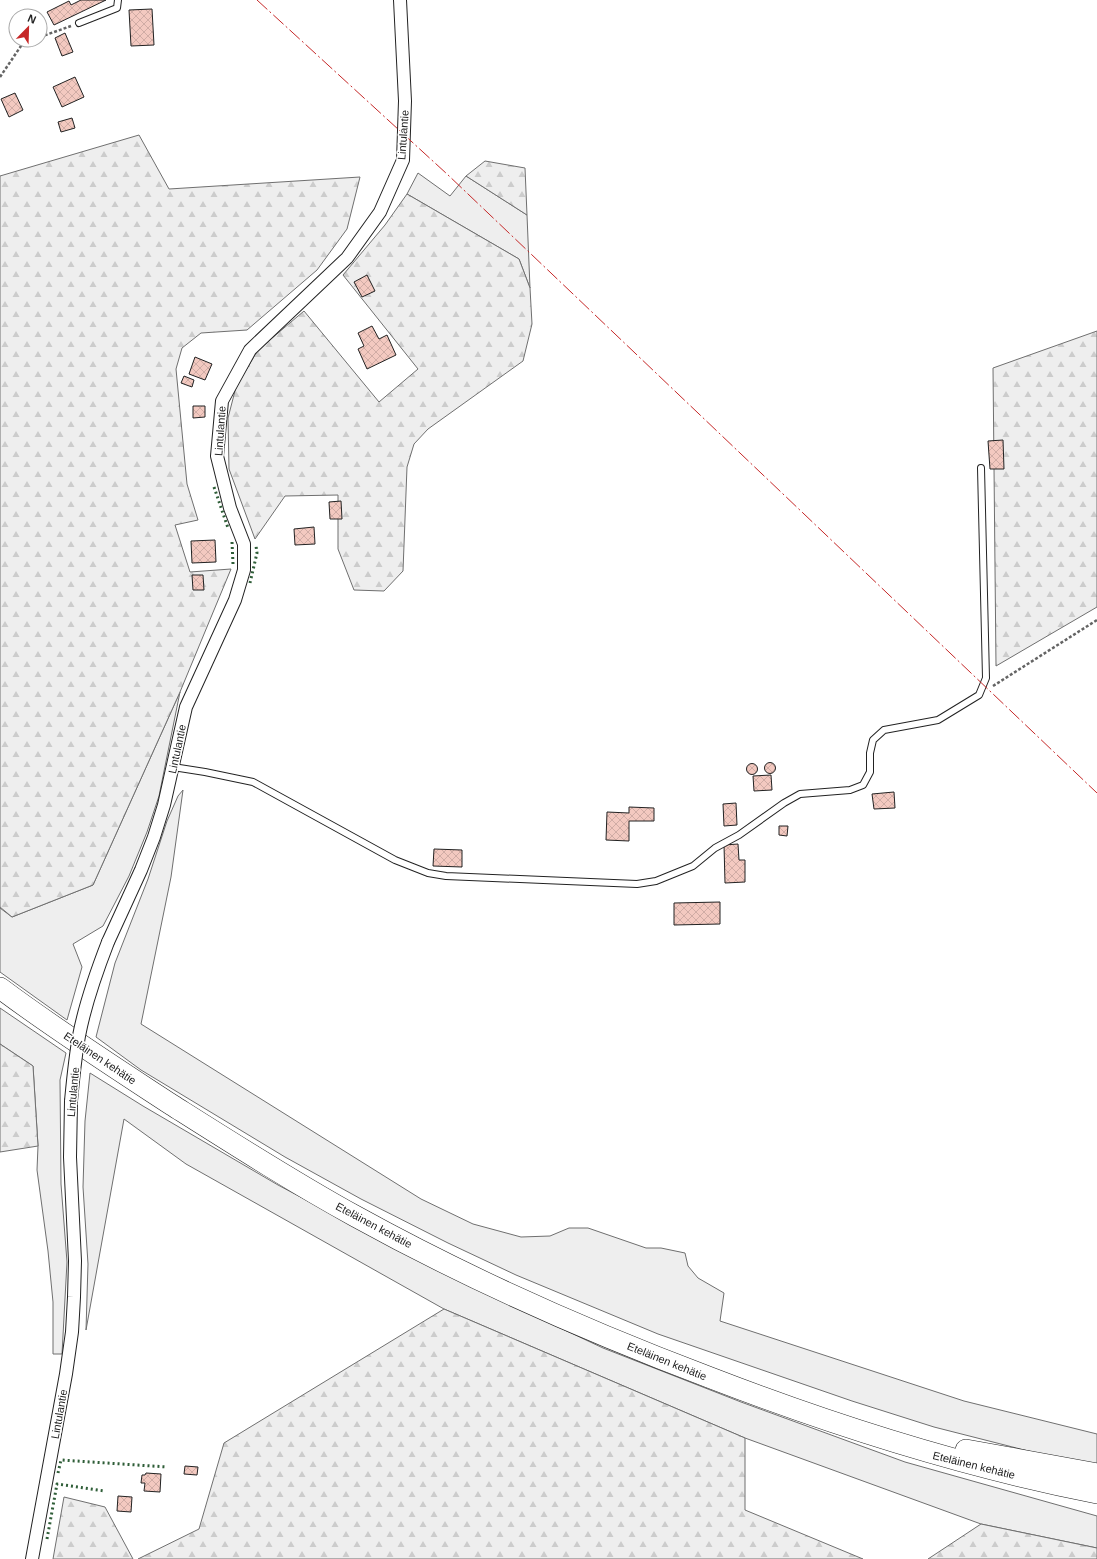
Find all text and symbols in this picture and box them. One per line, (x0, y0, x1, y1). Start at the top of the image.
north arrow (8, 8, 48, 48)
text: N (26, 12, 38, 26)
street label: Lintulantie (395, 110, 411, 160)
street label: Lintulantie (212, 406, 228, 456)
street label: Lintulantie (166, 723, 188, 775)
street label: Eteläinen kehätie (62, 1029, 138, 1087)
street label: Lintulantie (65, 1066, 81, 1118)
street label: Eteläinen kehätie (334, 1200, 414, 1250)
street label: Eteläinen kehätie (626, 1340, 708, 1382)
street label: Lintulantie (49, 1388, 69, 1440)
street label: Eteläinen kehätie (932, 1449, 1016, 1481)

